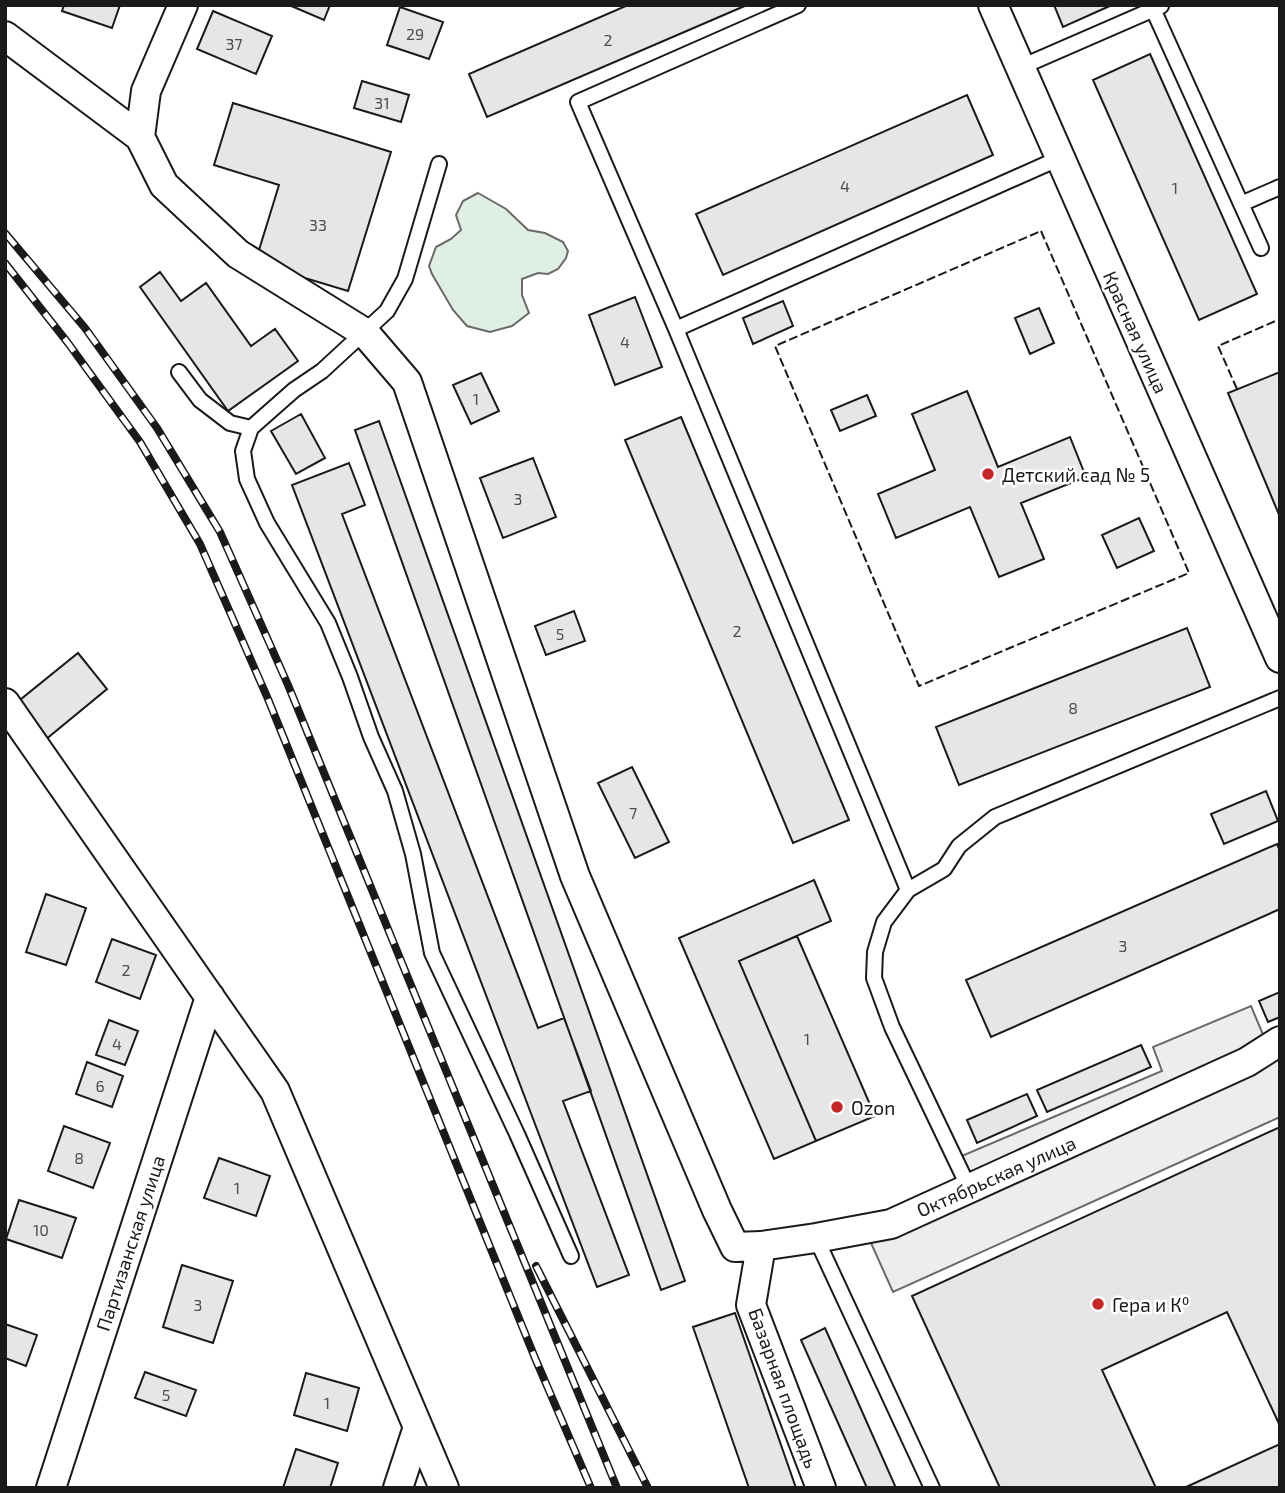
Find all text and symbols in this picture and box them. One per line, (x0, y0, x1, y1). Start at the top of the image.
house number: 29 (406, 24, 424, 43)
house number: 2 (604, 30, 613, 49)
house number: 37 (225, 34, 243, 53)
house number: 31 (374, 93, 390, 112)
house number: 4 (840, 176, 850, 195)
house number: 1 (1172, 178, 1178, 197)
house number: 33 (309, 215, 327, 234)
street label: Красная улица (1098, 267, 1173, 397)
house number: 4 (620, 332, 630, 351)
house number: 1 (473, 389, 479, 408)
place label: Детский сад № 5 (1002, 463, 1150, 486)
marker: Детский сад № 5 (980, 466, 996, 482)
house number: 3 (514, 489, 522, 508)
house number: 2 (733, 621, 742, 640)
house number: 5 (556, 624, 564, 643)
house number: 8 (1068, 698, 1078, 717)
house number: 7 (629, 803, 637, 822)
house number: 3 (1119, 936, 1127, 955)
house number: 2 (122, 960, 131, 979)
house number: 1 (804, 1029, 810, 1048)
house number: 4 (112, 1034, 122, 1053)
house number: 6 (95, 1076, 105, 1095)
place label: Ozon (851, 1096, 895, 1119)
marker: Ozon (829, 1099, 845, 1115)
street label: Октябрьская улица (913, 1131, 1080, 1222)
house number: 8 (74, 1148, 84, 1167)
street label: Партизанская улица (91, 1152, 170, 1334)
house number: 1 (234, 1178, 240, 1197)
house number: 10 (33, 1220, 49, 1239)
place label: Гера и К⁰ (1112, 1293, 1189, 1316)
house number: 3 (194, 1295, 202, 1314)
marker: Гера и К⁰ (1090, 1296, 1106, 1312)
street label: Базарная площадь (744, 1305, 824, 1471)
house number: 5 (162, 1385, 170, 1404)
house number: 1 (324, 1393, 330, 1412)

